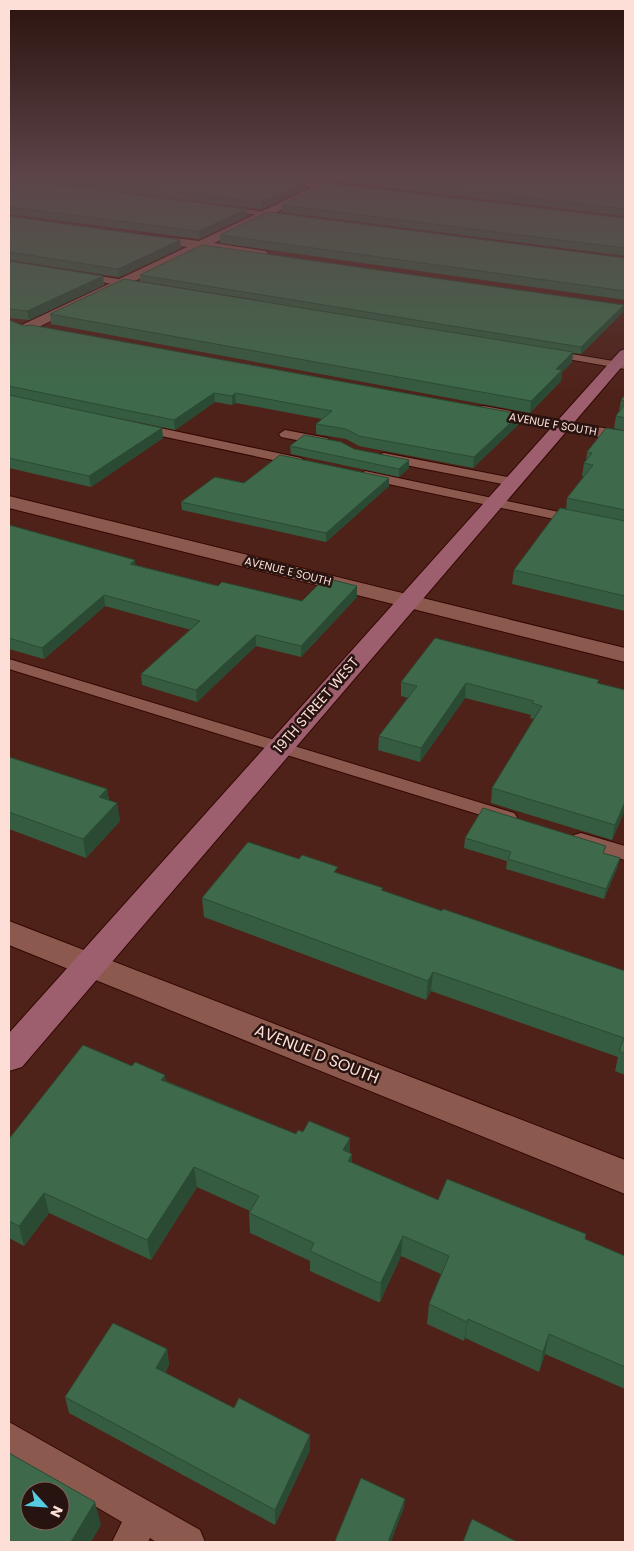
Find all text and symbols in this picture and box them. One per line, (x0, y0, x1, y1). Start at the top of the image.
street label: AVENUE F SOUTH (508, 408, 598, 440)
street label: AVENUE E SOUTH (243, 552, 333, 590)
street label: 19TH STREET WEST (269, 652, 363, 757)
street label: AVENUE D SOUTH (251, 1019, 383, 1089)
north arrow (20, 1481, 70, 1531)
text: N (45, 1503, 68, 1521)

